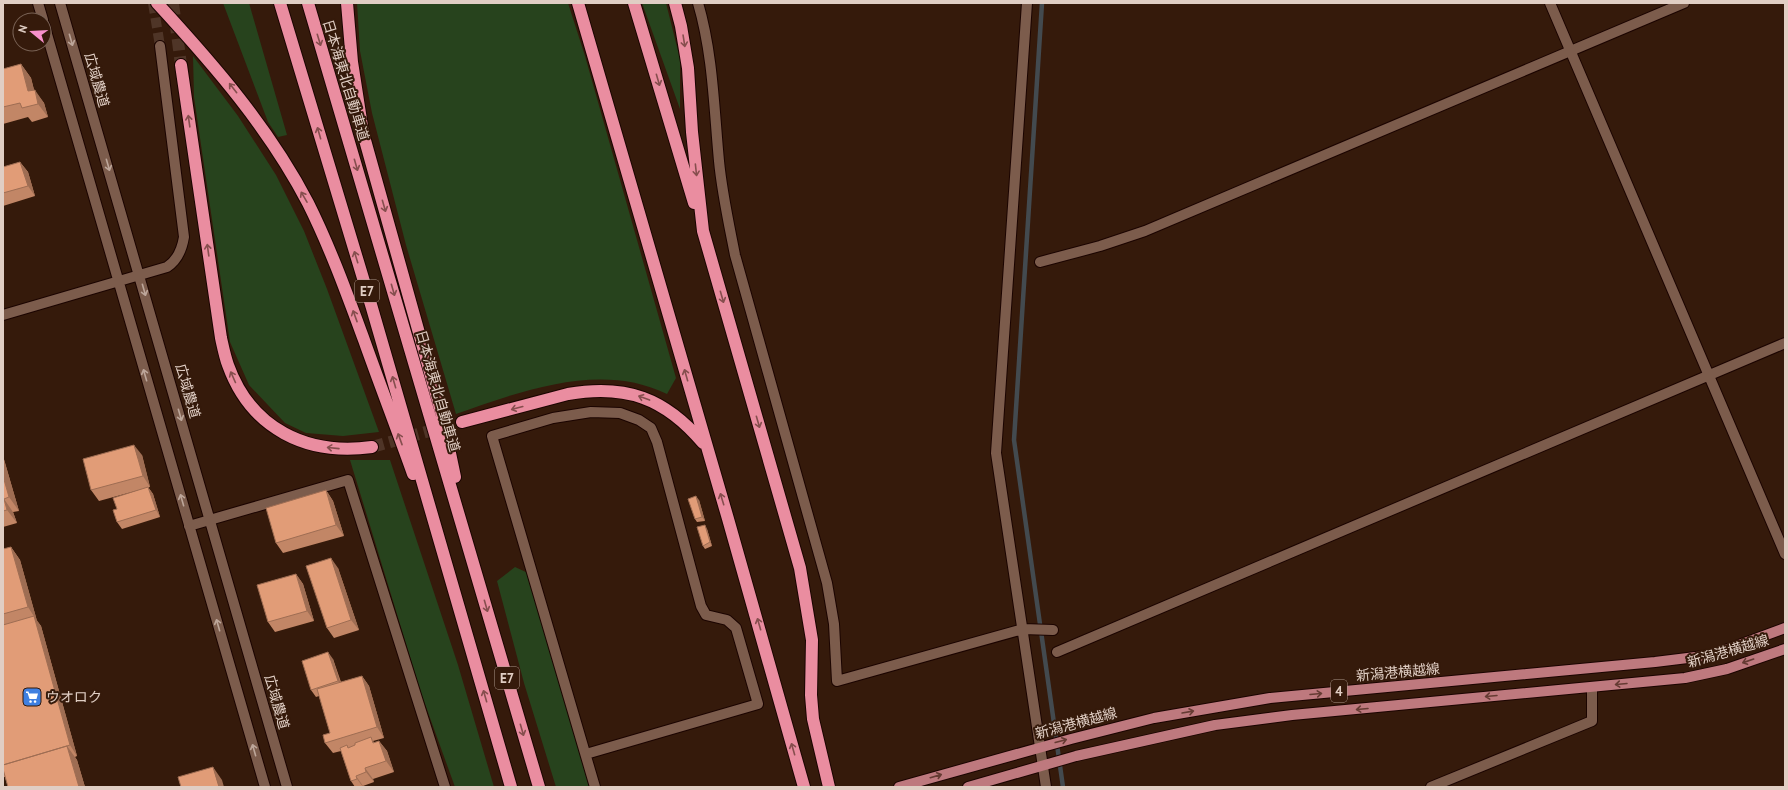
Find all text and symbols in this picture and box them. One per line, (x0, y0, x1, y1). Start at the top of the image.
north arrow (12, 12, 52, 52)
street label: 日本海東北自動車道 (319, 17, 373, 143)
text: N (15, 23, 30, 35)
one-way arrow (68, 34, 75, 47)
one-way arrow (316, 34, 323, 47)
one-way arrow (680, 34, 688, 47)
street label: 広域農道 (81, 51, 113, 109)
one-way arrow (655, 74, 662, 87)
one-way arrow (229, 83, 237, 94)
one-way arrow (185, 115, 193, 128)
one-way arrow (315, 126, 322, 139)
one-way arrow (353, 158, 360, 171)
one-way arrow (105, 159, 112, 172)
one-way arrow (692, 163, 700, 176)
one-way arrow (300, 191, 308, 203)
one-way arrow (381, 199, 388, 212)
one-way arrow (204, 244, 212, 257)
one-way arrow (352, 251, 360, 263)
road number: E7 (355, 280, 379, 302)
one-way arrow (141, 283, 148, 296)
one-way arrow (390, 283, 397, 296)
one-way arrow (719, 291, 726, 304)
one-way arrow (351, 311, 359, 323)
street label: 日本海東北自動車道 (412, 328, 464, 454)
street label: 広域農道 (172, 362, 204, 420)
one-way arrow (682, 368, 689, 381)
one-way arrow (141, 369, 148, 382)
one-way arrow (229, 371, 236, 383)
one-way arrow (390, 375, 397, 388)
one-way arrow (638, 393, 650, 401)
one-way arrow (511, 405, 524, 412)
one-way arrow (177, 408, 184, 421)
one-way arrow (755, 415, 762, 428)
one-way arrow (395, 433, 403, 445)
one-way arrow (327, 445, 340, 452)
one-way arrow (718, 493, 725, 506)
one-way arrow (178, 494, 185, 507)
one-way arrow (483, 599, 490, 612)
one-way arrow (214, 618, 221, 631)
one-way arrow (754, 618, 762, 631)
street label: 新潟港横越線 (1685, 631, 1771, 671)
one-way arrow (1742, 658, 1754, 666)
street label: 新潟港横越線 (1355, 659, 1441, 685)
road number: E7 (495, 667, 519, 689)
street label: 広域農道 (261, 673, 293, 731)
road number: 4 (1331, 680, 1347, 702)
one-way arrow (1615, 681, 1628, 688)
supermarket icon: ウオロク (21, 686, 43, 708)
place label: ウオロク (46, 688, 102, 706)
one-way arrow (481, 689, 488, 702)
one-way arrow (1309, 690, 1322, 697)
one-way arrow (1485, 693, 1498, 700)
street label: 新潟港横越線 (1033, 703, 1119, 743)
one-way arrow (1356, 705, 1369, 712)
one-way arrow (1181, 708, 1194, 716)
one-way arrow (519, 724, 526, 737)
one-way arrow (1054, 737, 1067, 744)
one-way arrow (250, 743, 257, 756)
one-way arrow (789, 743, 797, 756)
one-way arrow (929, 772, 942, 779)

